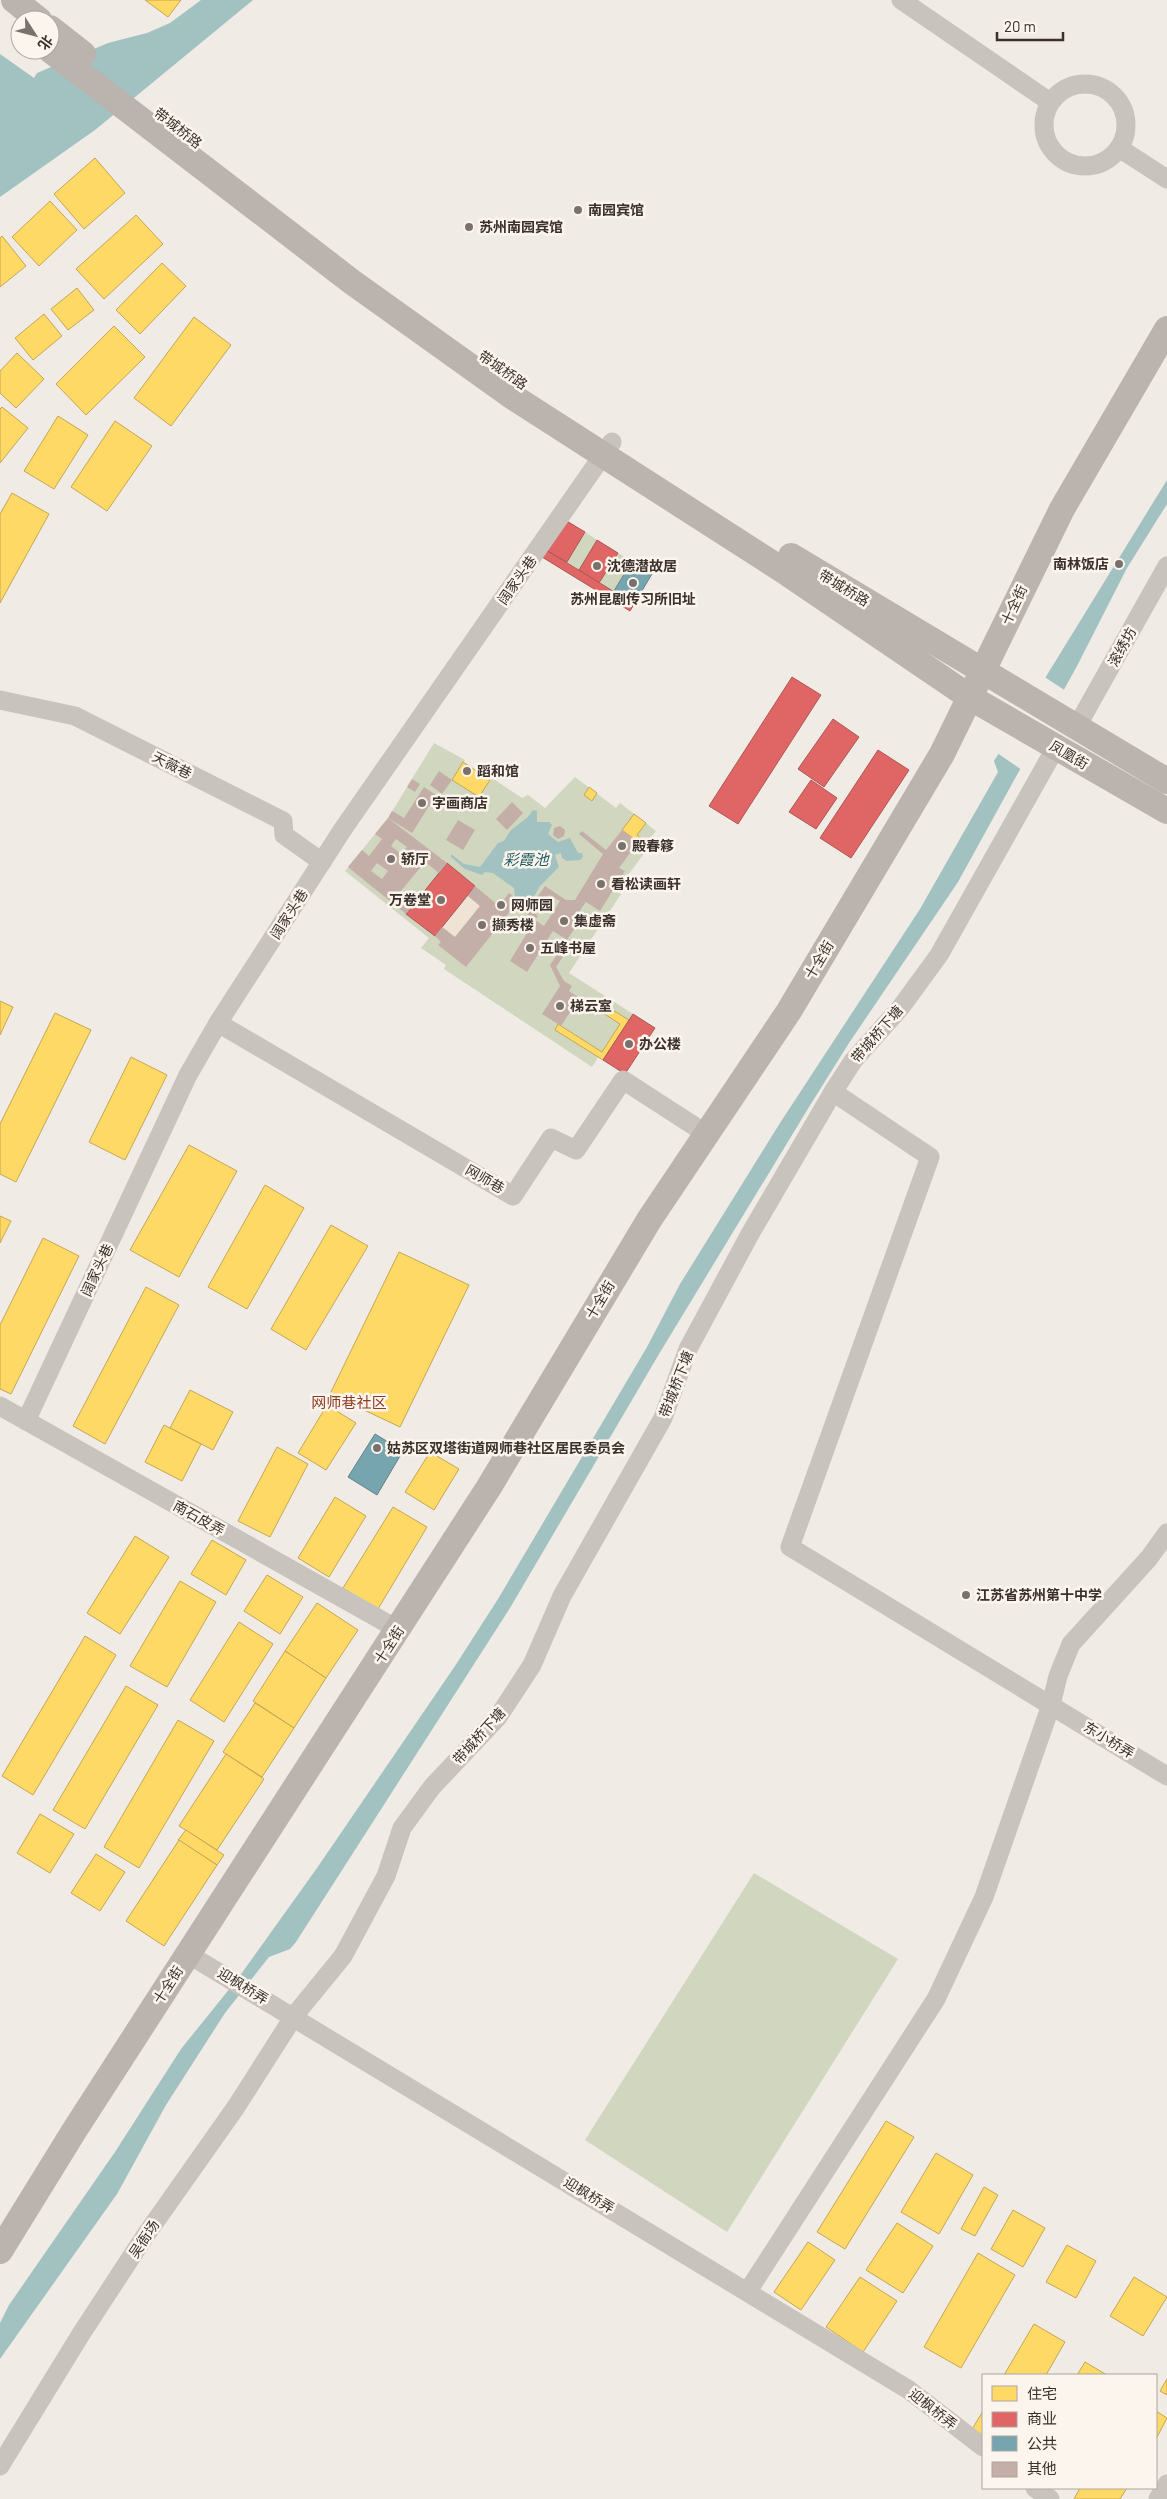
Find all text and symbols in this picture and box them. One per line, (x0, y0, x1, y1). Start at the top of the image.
north arrow (10, 10, 60, 60)
scale bar (997, 10, 1063, 42)
text: 20 m (1004, 17, 1036, 35)
text: 北 (35, 32, 57, 54)
street label: 带城桥路 (151, 104, 206, 152)
place label: 南园宾馆 (588, 201, 644, 218)
marker: 南园宾馆 (572, 204, 584, 216)
place label: 苏州南园宾馆 (479, 218, 563, 235)
marker: 苏州南园宾馆 (463, 221, 475, 233)
street label: 带城桥路 (475, 347, 531, 393)
street label: 阔家头巷 (494, 552, 540, 608)
place label: 南林饭店 (1053, 555, 1109, 572)
place label: 沈德潜故居 (607, 557, 677, 574)
marker: 南林饭店 (1113, 558, 1125, 570)
marker: 沈德潜故居 (591, 560, 603, 572)
street label: 带城桥路 (816, 566, 873, 609)
marker: 苏州昆剧传习所旧址 (627, 577, 639, 589)
street label: 十全街 (997, 582, 1030, 627)
place label: 苏州昆剧传习所旧址 (570, 590, 696, 607)
street label: 滚绣坊 (1104, 624, 1139, 669)
street label: 凤凰街 (1047, 737, 1092, 772)
street label: 天薇巷 (150, 747, 195, 782)
place label: 蹈和馆 (477, 762, 519, 779)
marker: 蹈和馆 (461, 765, 473, 777)
place label: 字画商店 (432, 794, 488, 811)
marker: 字画商店 (416, 797, 428, 809)
place label: 殿春簃 (632, 837, 674, 854)
marker: 殿春簃 (616, 840, 628, 852)
place label: 轿厅 (401, 850, 429, 867)
water label: 彩霞池 (503, 850, 550, 868)
marker: 轿厅 (385, 853, 397, 865)
place label: 看松读画轩 (611, 875, 681, 892)
marker: 看松读画轩 (595, 878, 607, 890)
street label: 阔家头巷 (266, 886, 311, 942)
place label: 万卷堂 (389, 891, 431, 908)
marker: 万卷堂 (435, 894, 447, 906)
place label: 网师园 (511, 896, 553, 913)
marker: 网师园 (495, 899, 507, 911)
place label: 集虚斋 (574, 912, 616, 929)
marker: 集虚斋 (558, 915, 570, 927)
place label: 撷秀楼 (492, 916, 534, 933)
marker: 撷秀楼 (476, 919, 488, 931)
street label: 十全街 (800, 937, 837, 982)
place label: 五峰书屋 (540, 939, 596, 956)
marker: 五峰书屋 (524, 942, 536, 954)
place label: 梯云室 (570, 997, 612, 1014)
marker: 梯云室 (554, 1000, 566, 1012)
street label: 带城桥下塘 (847, 1002, 906, 1066)
place label: 办公楼 (639, 1035, 681, 1052)
marker: 办公楼 (623, 1038, 635, 1050)
street label: 网师巷 (463, 1161, 508, 1196)
street label: 阔家头巷 (77, 1241, 116, 1299)
street label: 十全街 (581, 1277, 618, 1322)
street label: 带城桥下塘 (655, 1348, 696, 1420)
district label: 网师巷社区 (311, 1393, 387, 1411)
place label: 姑苏区双塔街道网师巷社区居民委员会 (387, 1439, 625, 1456)
marker: 姑苏区双塔街道网师巷社区居民委员会 (371, 1442, 383, 1454)
street label: 南石皮弄 (171, 1497, 228, 1539)
place label: 江苏省苏州第十中学 (976, 1586, 1102, 1603)
marker: 江苏省苏州第十中学 (960, 1589, 972, 1601)
street label: 十全街 (370, 1622, 407, 1667)
street label: 带城桥下塘 (449, 1704, 508, 1767)
street label: 东小桥弄 (1081, 1718, 1138, 1761)
street label: 十全街 (149, 1962, 186, 2007)
street label: 迎枫桥弄 (215, 1964, 272, 2007)
street label: 迎枫桥弄 (561, 2173, 618, 2216)
street label: 吴衙场 (125, 2217, 162, 2261)
legend (982, 2374, 1157, 2489)
text: 住宅 (1027, 2384, 1057, 2402)
street label: 迎枫桥弄 (906, 2385, 961, 2433)
text: 商业 (1027, 2409, 1057, 2427)
text: 公共 (1027, 2434, 1057, 2452)
text: 其他 (1027, 2459, 1057, 2477)

